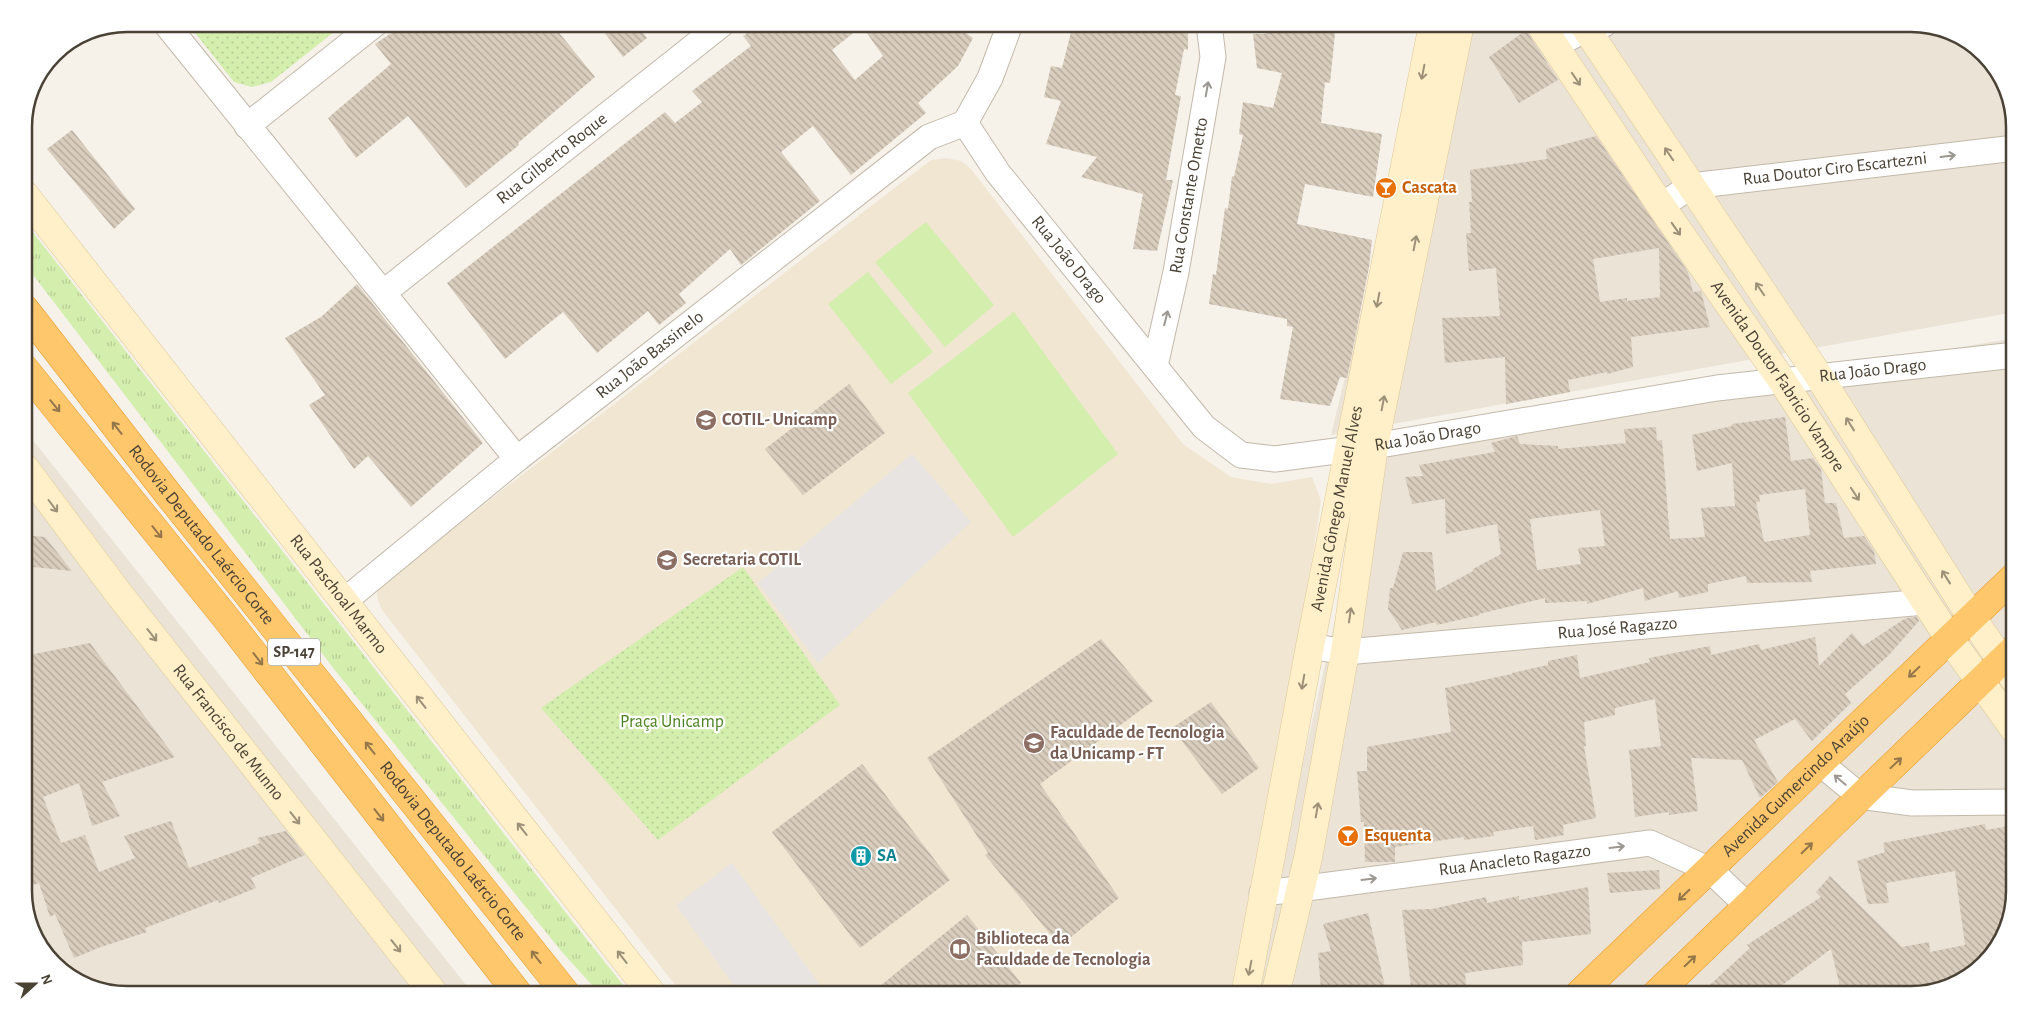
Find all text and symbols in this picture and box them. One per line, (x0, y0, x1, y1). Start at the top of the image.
one-way arrow (1418, 63, 1428, 79)
one-way arrow (1571, 72, 1581, 86)
one-way arrow (1203, 82, 1213, 98)
street label: Rua Gilberto Roque (494, 110, 611, 208)
street label: Rua Constante Ometto (1167, 116, 1211, 275)
one-way arrow (1664, 147, 1674, 161)
street label: Rua Doutor Ciro Escartezni (1742, 149, 1928, 189)
one-way arrow (1939, 151, 1955, 161)
bar icon: Cascata (1374, 176, 1398, 200)
place label: Cascata (1402, 179, 1457, 197)
street label: Rua João Drago (1028, 213, 1110, 308)
one-way arrow (1671, 221, 1681, 235)
one-way arrow (1411, 236, 1421, 252)
street label: Avenida Doutor Fabricio Vampre (1707, 278, 1848, 475)
one-way arrow (1755, 282, 1765, 296)
one-way arrow (1373, 291, 1383, 307)
street label: Rua João Bassinelo (593, 308, 707, 402)
one-way arrow (1162, 311, 1171, 327)
street label: Rua João Drago (1818, 356, 1927, 386)
one-way arrow (1379, 395, 1388, 411)
one-way arrow (49, 399, 60, 412)
street label: Avenida Cônego Manuel Alves (1308, 404, 1366, 613)
school or university icon: COTIL- Unicamp (694, 408, 718, 432)
place label: COTIL- Unicamp (722, 411, 837, 429)
one-way arrow (1844, 418, 1854, 432)
street label: Rua João Drago (1373, 419, 1483, 455)
one-way arrow (112, 422, 123, 435)
street label: Rodovia Deputado Laércio Corte (125, 442, 277, 628)
one-way arrow (1850, 487, 1860, 501)
one-way arrow (48, 499, 58, 513)
one-way arrow (151, 525, 162, 538)
street label: Rua Paschoal Marmo (286, 531, 391, 658)
school or university icon: Secretaria COTIL (655, 548, 679, 572)
place label: Secretaria COTIL (683, 551, 801, 569)
one-way arrow (1940, 570, 1950, 584)
one-way arrow (1346, 607, 1356, 623)
street label: Rua José Ragazzo (1557, 614, 1678, 643)
one-way arrow (146, 629, 157, 642)
road number: SP-147 (268, 638, 320, 666)
one-way arrow (253, 652, 263, 666)
street label: Rua Francisco de Munno (169, 661, 287, 804)
one-way arrow (1908, 666, 1920, 678)
one-way arrow (1298, 674, 1308, 690)
one-way arrow (416, 695, 427, 708)
street label: Avenida Gumercindo Araújo (1719, 711, 1873, 861)
park label: Praça Unicamp (620, 713, 724, 731)
place label: Faculdade de Tecnologia da Unicamp - FT (1050, 724, 1225, 763)
school or university icon: Faculdade de Tecnologia da Unicamp - FT (1022, 731, 1046, 755)
one-way arrow (365, 741, 376, 754)
one-way arrow (1889, 757, 1902, 769)
street label: Rodovia Deputado Laércio Corte (376, 758, 529, 944)
one-way arrow (1834, 774, 1847, 785)
one-way arrow (1312, 802, 1322, 818)
one-way arrow (374, 808, 384, 822)
one-way arrow (290, 811, 301, 824)
one-way arrow (516, 823, 527, 836)
bar icon: Esquenta (1336, 824, 1360, 848)
place label: Esquenta (1364, 827, 1432, 845)
street label: Rua Anacleto Ragazzo (1438, 842, 1592, 880)
one-way arrow (1609, 842, 1625, 852)
one-way arrow (1800, 843, 1812, 855)
building icon: SA (849, 844, 873, 868)
place label: SA (877, 847, 897, 865)
one-way arrow (1361, 874, 1377, 884)
one-way arrow (1678, 889, 1690, 901)
place label: Biblioteca da Faculdade de Tecnologia (976, 930, 1151, 969)
library icon: Biblioteca da Faculdade de Tecnologia (948, 937, 972, 961)
one-way arrow (391, 939, 401, 953)
one-way arrow (531, 951, 542, 964)
one-way arrow (617, 951, 628, 964)
one-way arrow (1684, 955, 1696, 968)
north arrow (10, 959, 60, 1009)
one-way arrow (1244, 959, 1254, 975)
text: N (38, 973, 54, 987)

